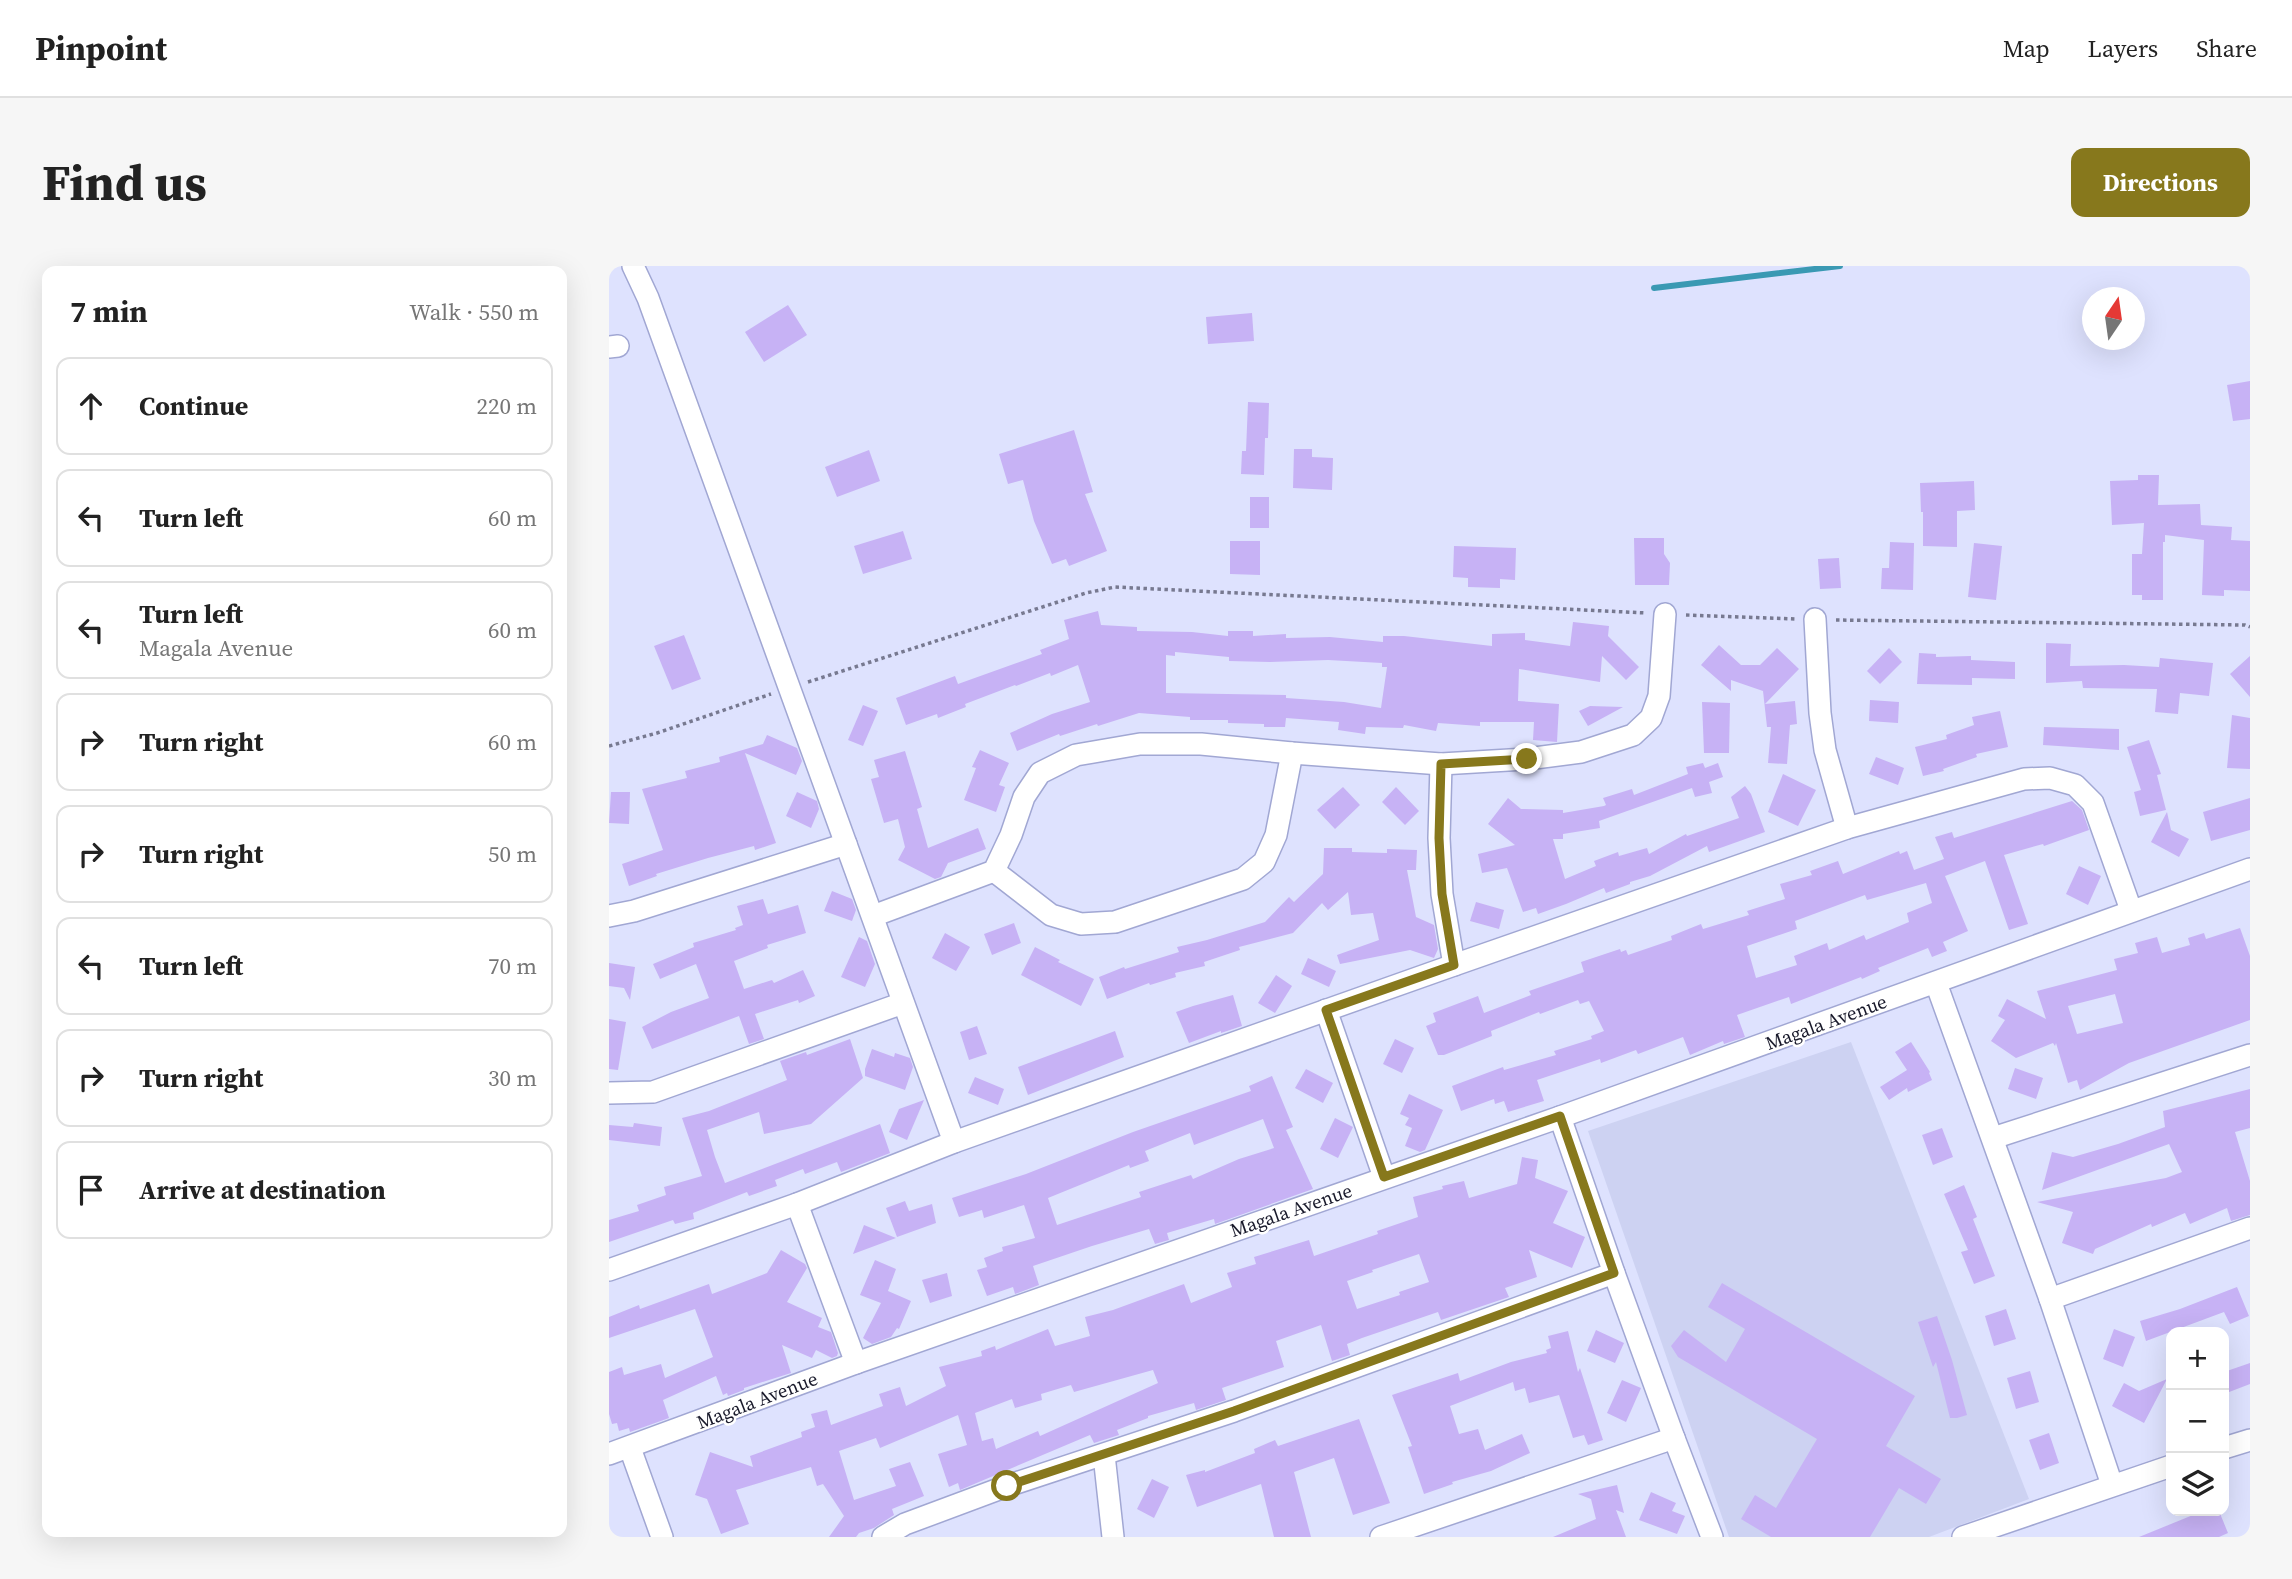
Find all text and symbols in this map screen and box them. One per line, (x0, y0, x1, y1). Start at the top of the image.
text: Pinpoint (35, 26, 167, 71)
text: Map (2003, 32, 2050, 65)
text: Layers (2088, 32, 2158, 65)
text: Share (2196, 32, 2257, 65)
button: Directions (2071, 148, 2250, 217)
text: Find us (42, 149, 207, 216)
north arrow (2082, 287, 2145, 350)
text: 7 min (70, 291, 148, 332)
text: Walk · 550 m (409, 296, 539, 328)
icon: ahead (72, 387, 110, 425)
text: Continue (139, 388, 248, 424)
text: 220 m (476, 390, 537, 422)
icon: left (72, 499, 110, 537)
text: Turn left (139, 500, 243, 536)
text: 60 m (488, 502, 537, 534)
text: Turn left (139, 596, 243, 632)
icon: left (72, 611, 110, 649)
text: 60 m (488, 614, 537, 646)
text: Magala Avenue (139, 632, 293, 664)
icon: right (72, 723, 110, 761)
text: Turn right (139, 724, 263, 760)
text: 60 m (488, 726, 537, 758)
route end (1511, 743, 1542, 774)
icon: right (72, 835, 110, 873)
text: Turn right (139, 836, 263, 872)
text: 50 m (488, 838, 537, 870)
icon: left (72, 947, 110, 985)
text: Turn left (139, 948, 243, 984)
text: 70 m (488, 950, 537, 982)
street label: Magala Avenue (1762, 988, 1890, 1056)
icon: right (72, 1059, 110, 1097)
text: Turn right (139, 1060, 263, 1096)
text: 30 m (488, 1062, 537, 1094)
icon: arrive (72, 1171, 110, 1209)
text: Arrive at destination (139, 1172, 386, 1208)
street label: Magala Avenue (1227, 1177, 1355, 1243)
map controls (2166, 1327, 2229, 1516)
button: + (2166, 1327, 2229, 1390)
street label: Magala Avenue (693, 1365, 821, 1435)
button: − (2166, 1390, 2229, 1453)
button: layers (2166, 1453, 2229, 1516)
route start (991, 1470, 1022, 1501)

